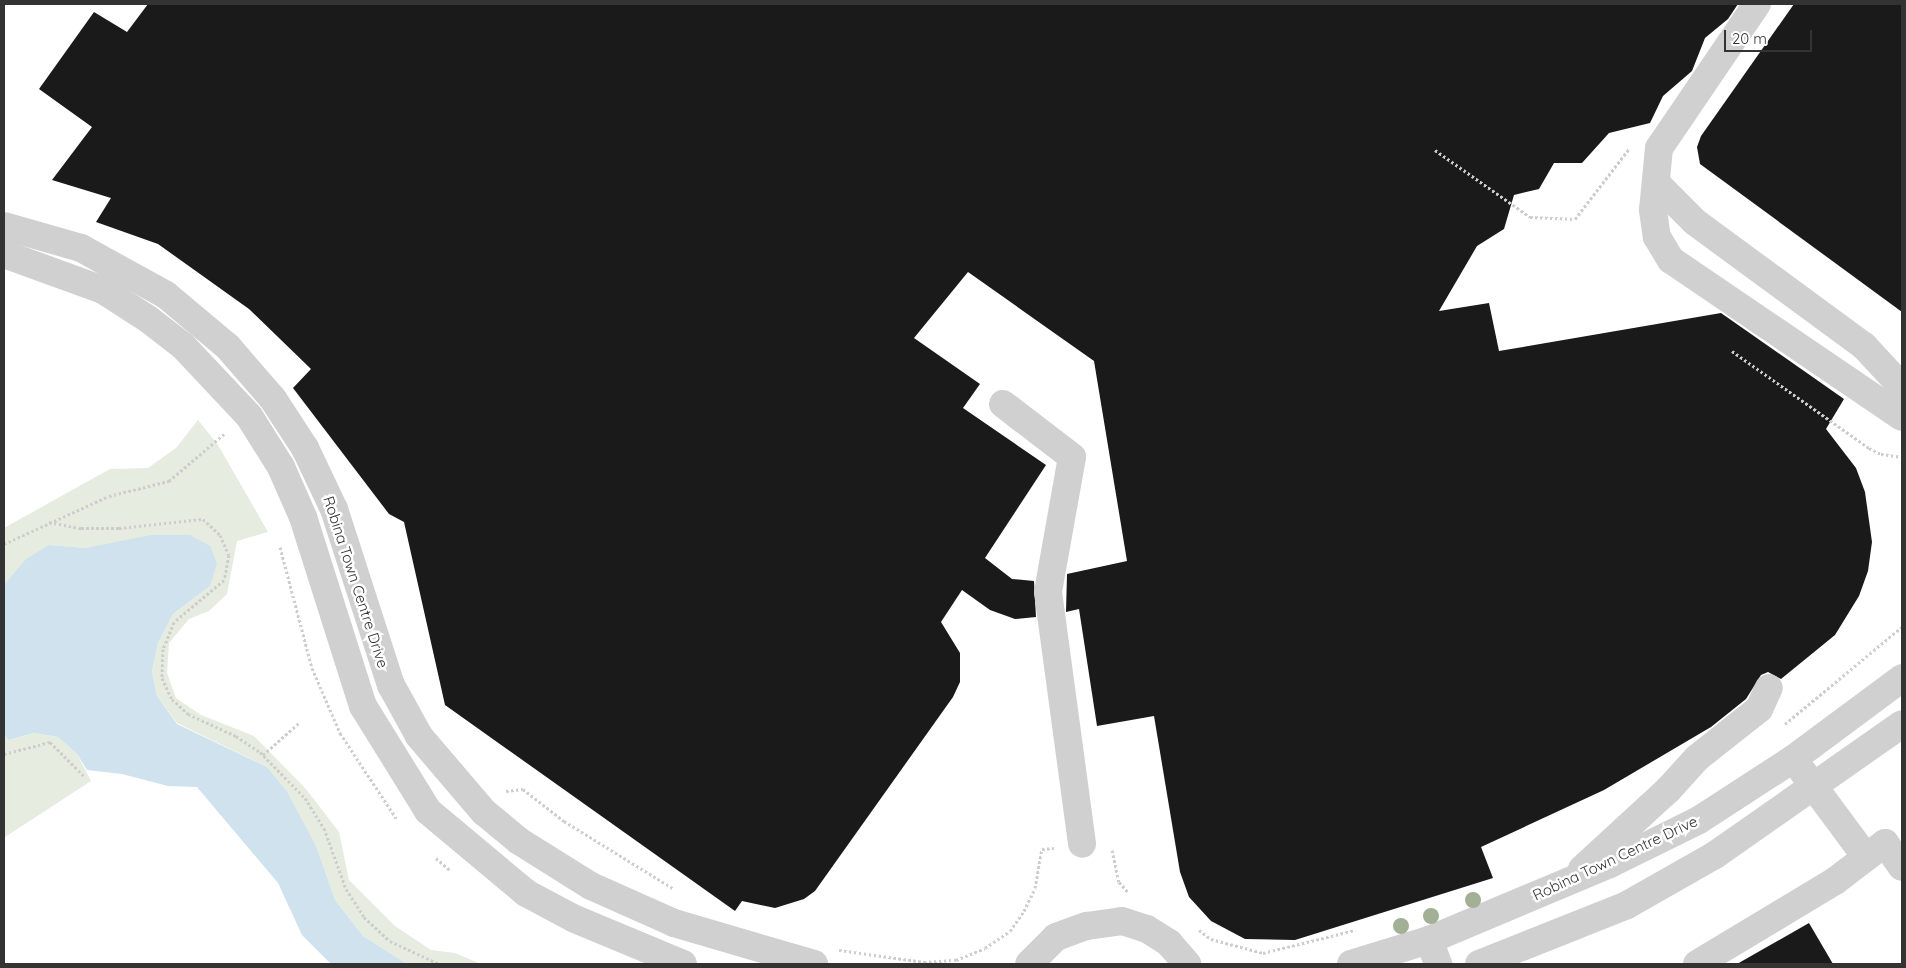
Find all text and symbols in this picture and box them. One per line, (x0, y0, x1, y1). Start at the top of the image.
scale bar (1726, 20, 1814, 52)
text: 20 m (1732, 29, 1767, 48)
street label: Robina Town Centre Drive (320, 494, 392, 670)
street label: Robina Town Centre Drive (1530, 812, 1700, 904)

